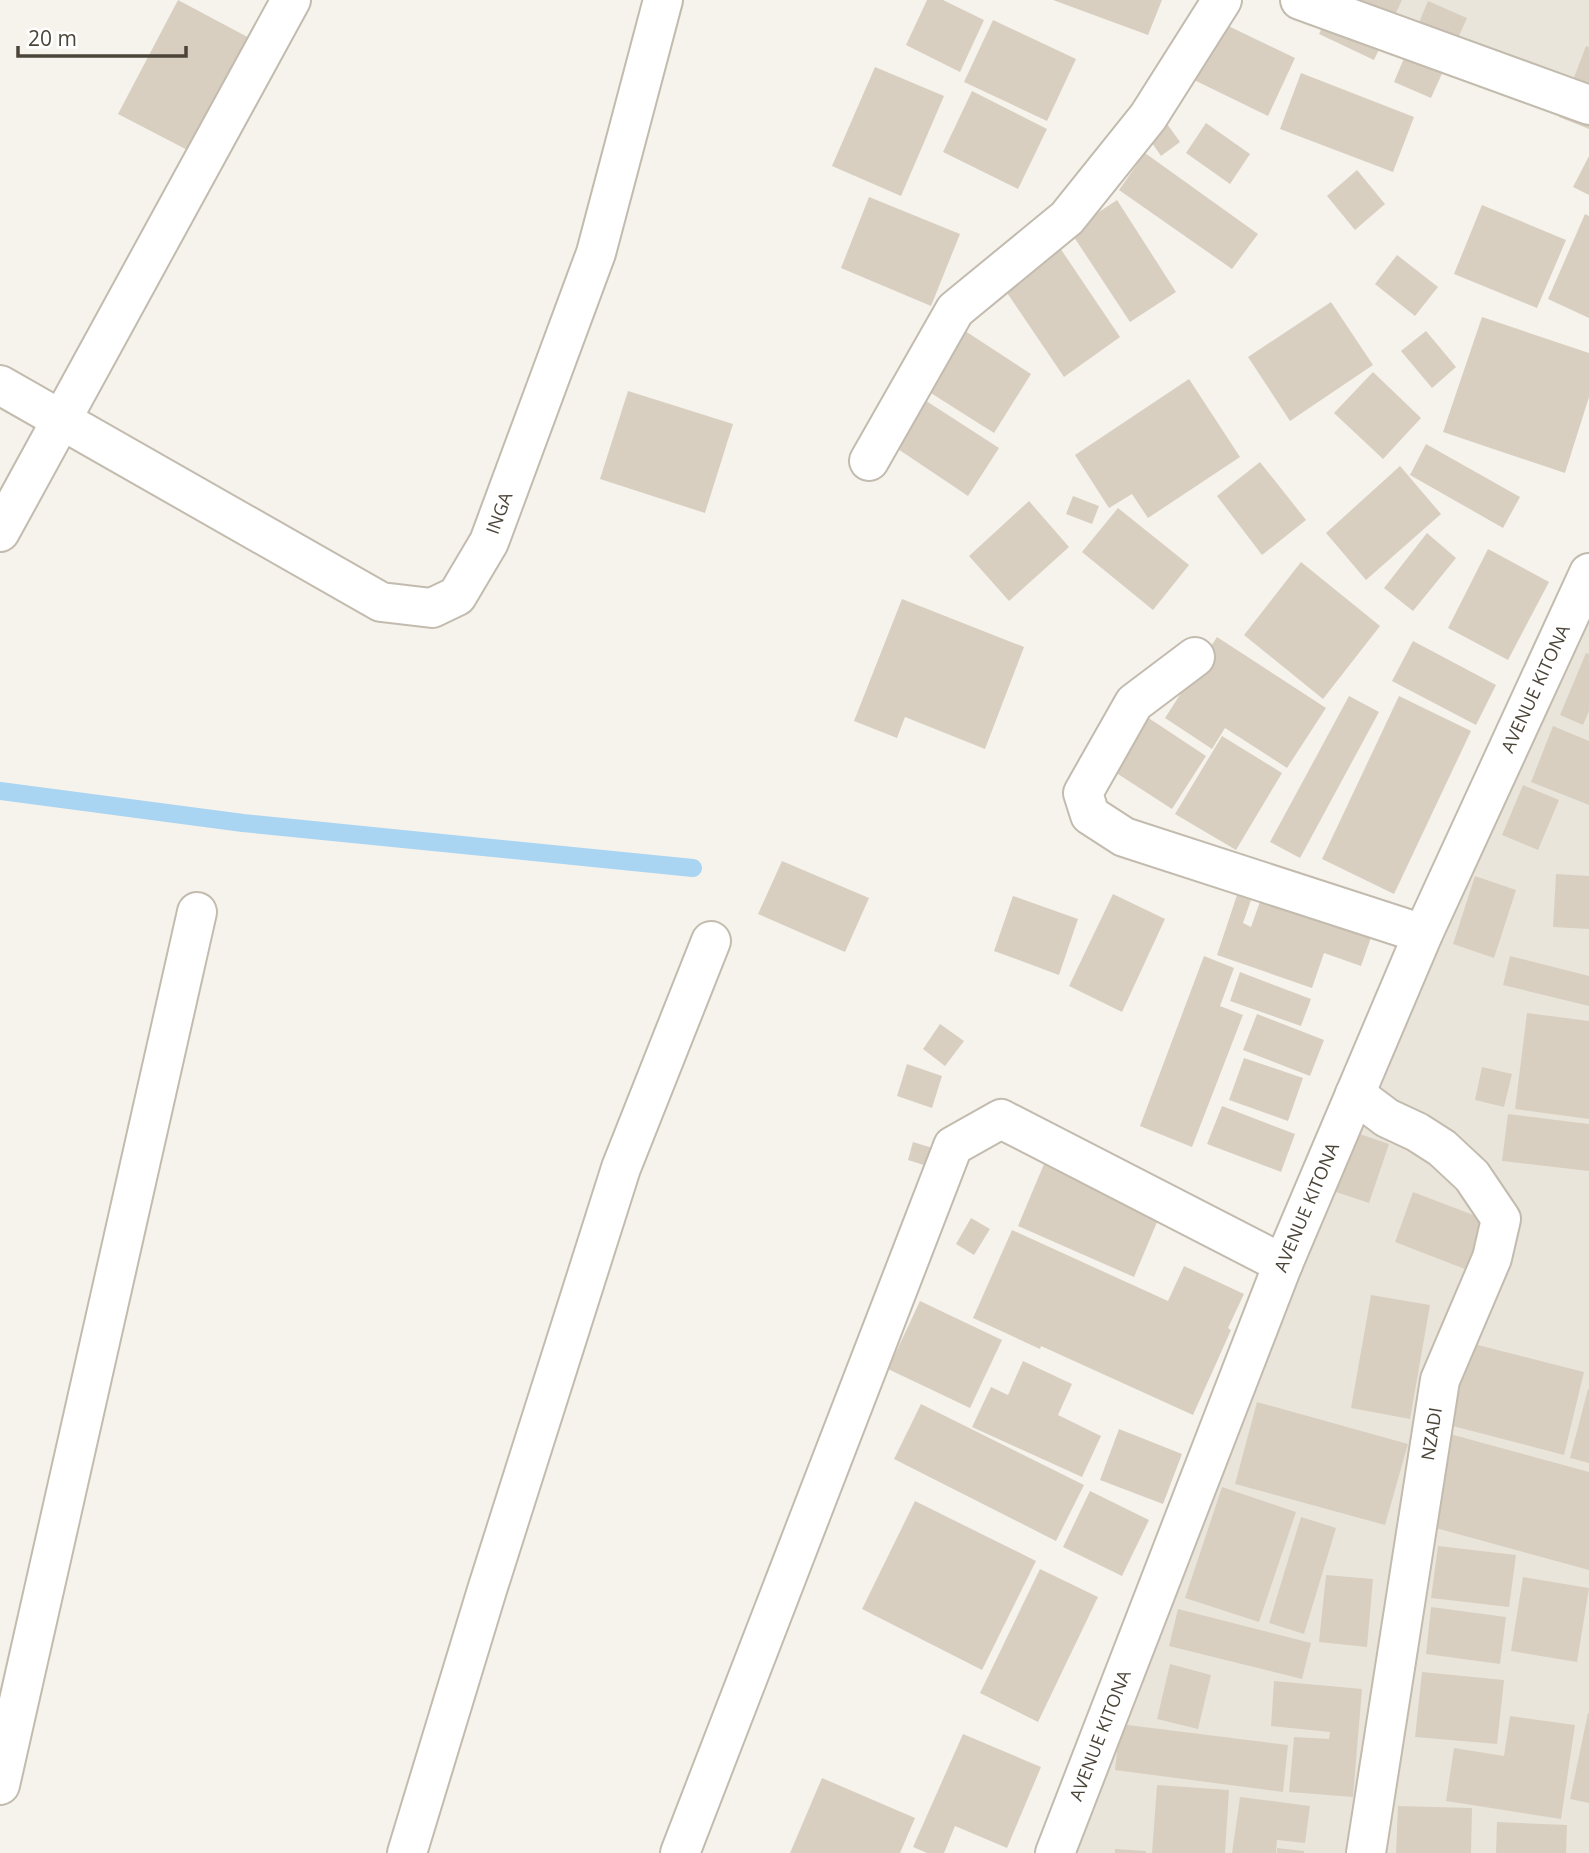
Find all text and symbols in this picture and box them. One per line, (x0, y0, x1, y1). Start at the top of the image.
scale bar (18, 14, 186, 58)
text: 20 m (28, 24, 77, 52)
street label: INGA (480, 488, 518, 537)
street label: AVENUE KITONA (1495, 620, 1575, 756)
street label: AVENUE KITONA (1268, 1138, 1344, 1275)
street label: NZADI (1415, 1406, 1447, 1462)
street label: AVENUE KITONA (1063, 1666, 1136, 1804)

